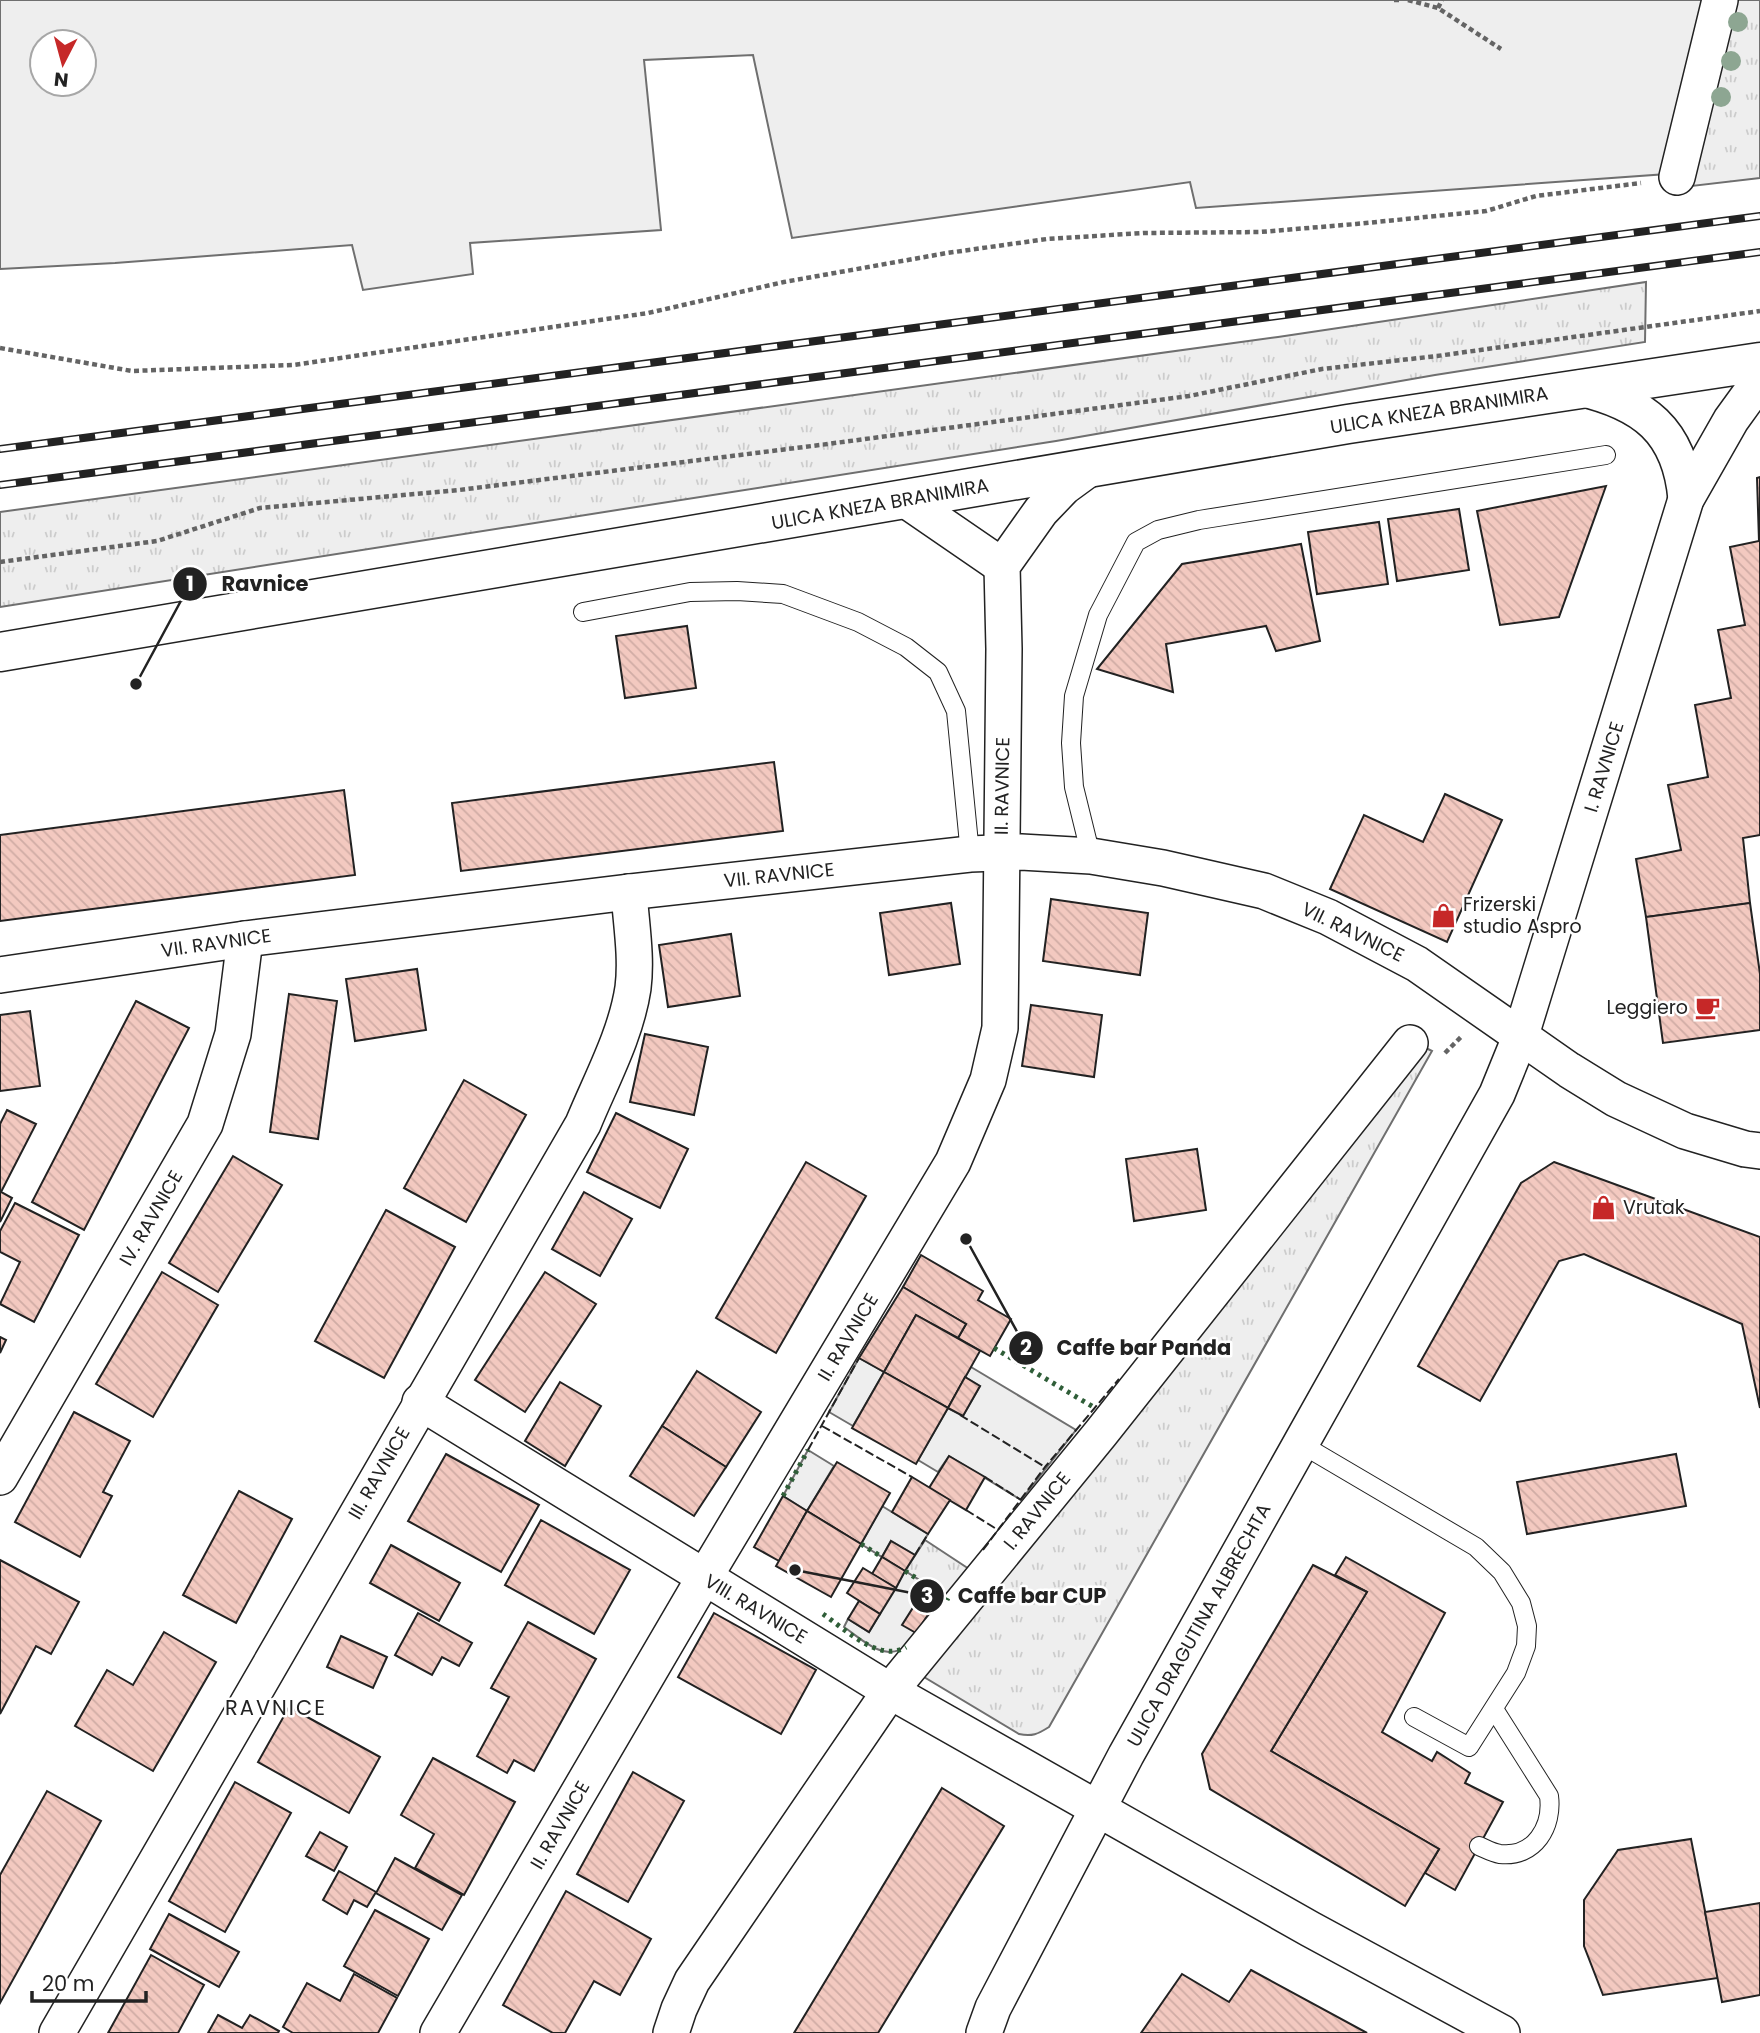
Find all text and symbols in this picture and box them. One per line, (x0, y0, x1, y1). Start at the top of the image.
north arrow (28, 28, 98, 98)
text: N (53, 65, 70, 94)
street label: ULICA KNEZA BRANIMIRA (1328, 379, 1550, 441)
street label: ULICA KNEZA BRANIMIRA (769, 472, 991, 536)
callout: Ravnice (172, 563, 323, 605)
text: 1 (186, 569, 194, 598)
text: Ravnice (221, 569, 309, 598)
street label: I. RAVNICE (1577, 718, 1631, 816)
street label: II. RAVNICE (988, 737, 1016, 835)
street label: VII. RAVNICE (722, 856, 836, 894)
place label: Frizerski studio Aspro (1463, 891, 1582, 940)
street label: VII. RAVNICE (1297, 896, 1409, 968)
shop icon: Frizerski studio Aspro (1429, 901, 1457, 929)
street label: VII. RAVNICE (159, 922, 273, 964)
cafe icon: Leggiero (1694, 993, 1722, 1021)
place label: Leggiero (1607, 994, 1688, 1021)
street label: IV. RAVNICE (113, 1165, 189, 1271)
shop icon: Vrutak (1589, 1193, 1617, 1221)
place label: Vrutak (1623, 1194, 1685, 1221)
street label: II. RAVNICE (811, 1288, 885, 1386)
callout: Caffe bar Panda (1008, 1327, 1246, 1369)
text: 2 (1020, 1333, 1032, 1362)
text: Caffe bar Panda (1057, 1333, 1231, 1362)
street label: III. RAVNICE (342, 1422, 416, 1524)
street label: I. RAVNICE (997, 1466, 1077, 1556)
street label: ULICA DRAGUTINA ALBRECHTA (1121, 1498, 1277, 1752)
street label: VIII. RAVNICE (700, 1568, 812, 1650)
callout: Caffe bar CUP (909, 1575, 1121, 1617)
text: 3 (921, 1581, 933, 1610)
text: Caffe bar CUP (958, 1581, 1106, 1610)
district label: RAVNICE (225, 1693, 327, 1722)
street label: II. RAVNICE (524, 1776, 596, 1874)
scale bar (32, 1960, 145, 2004)
text: 20 m (42, 1969, 95, 1998)

